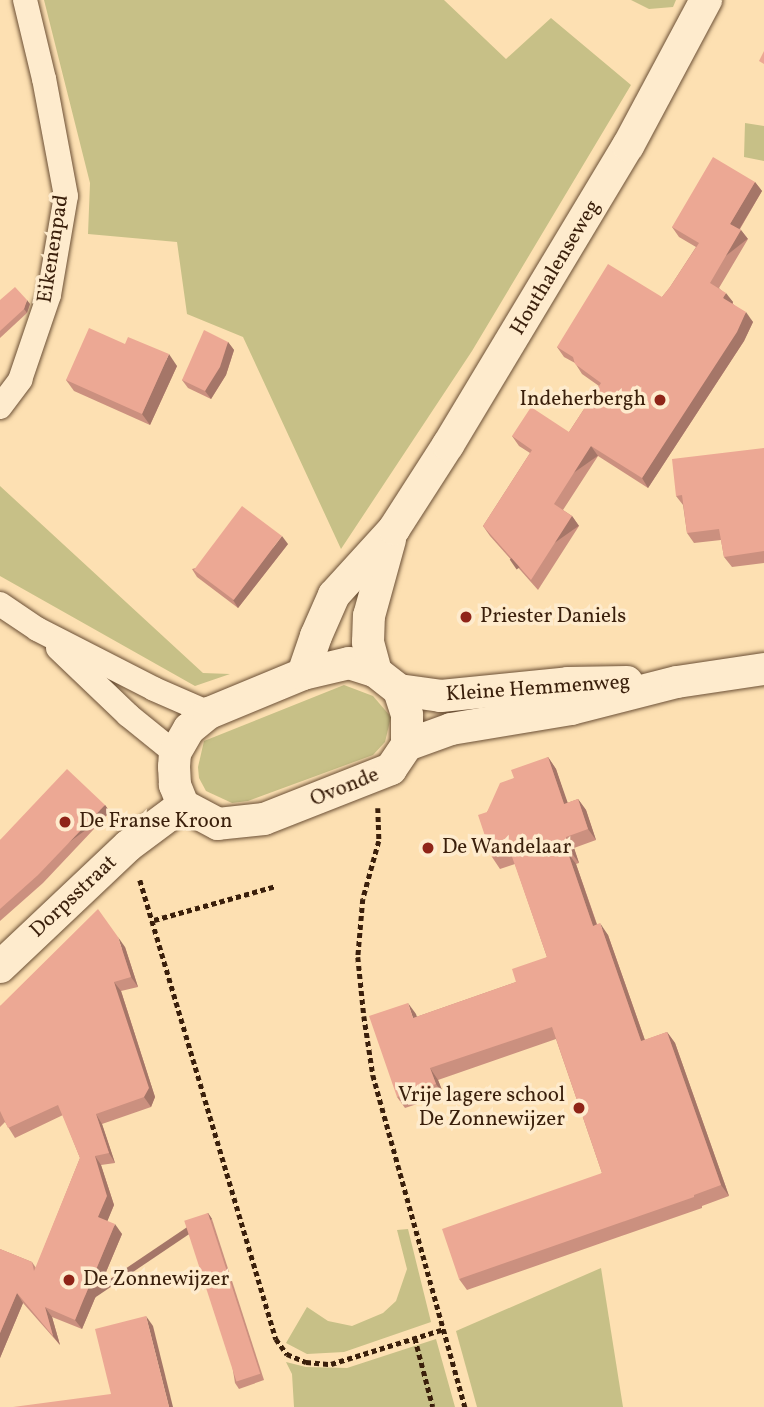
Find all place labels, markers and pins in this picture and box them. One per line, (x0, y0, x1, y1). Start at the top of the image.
place label: Indeherbergh (519, 387, 646, 413)
marker: Indeherbergh (652, 392, 668, 408)
place label: Priester Daniels (480, 604, 626, 630)
marker: Priester Daniels (458, 609, 474, 625)
place label: De Franse Kroon (79, 809, 232, 835)
marker: De Franse Kroon (57, 814, 73, 830)
place label: De Wandelaar (442, 835, 572, 861)
marker: De Wandelaar (420, 840, 436, 856)
place label: Vrije lagere school De Zonnewijzer (398, 1083, 565, 1133)
marker: Vrije lagere school De Zonnewijzer (571, 1100, 587, 1116)
place label: De Zonnewijzer (83, 1267, 229, 1293)
marker: De Zonnewijzer (61, 1272, 77, 1288)

